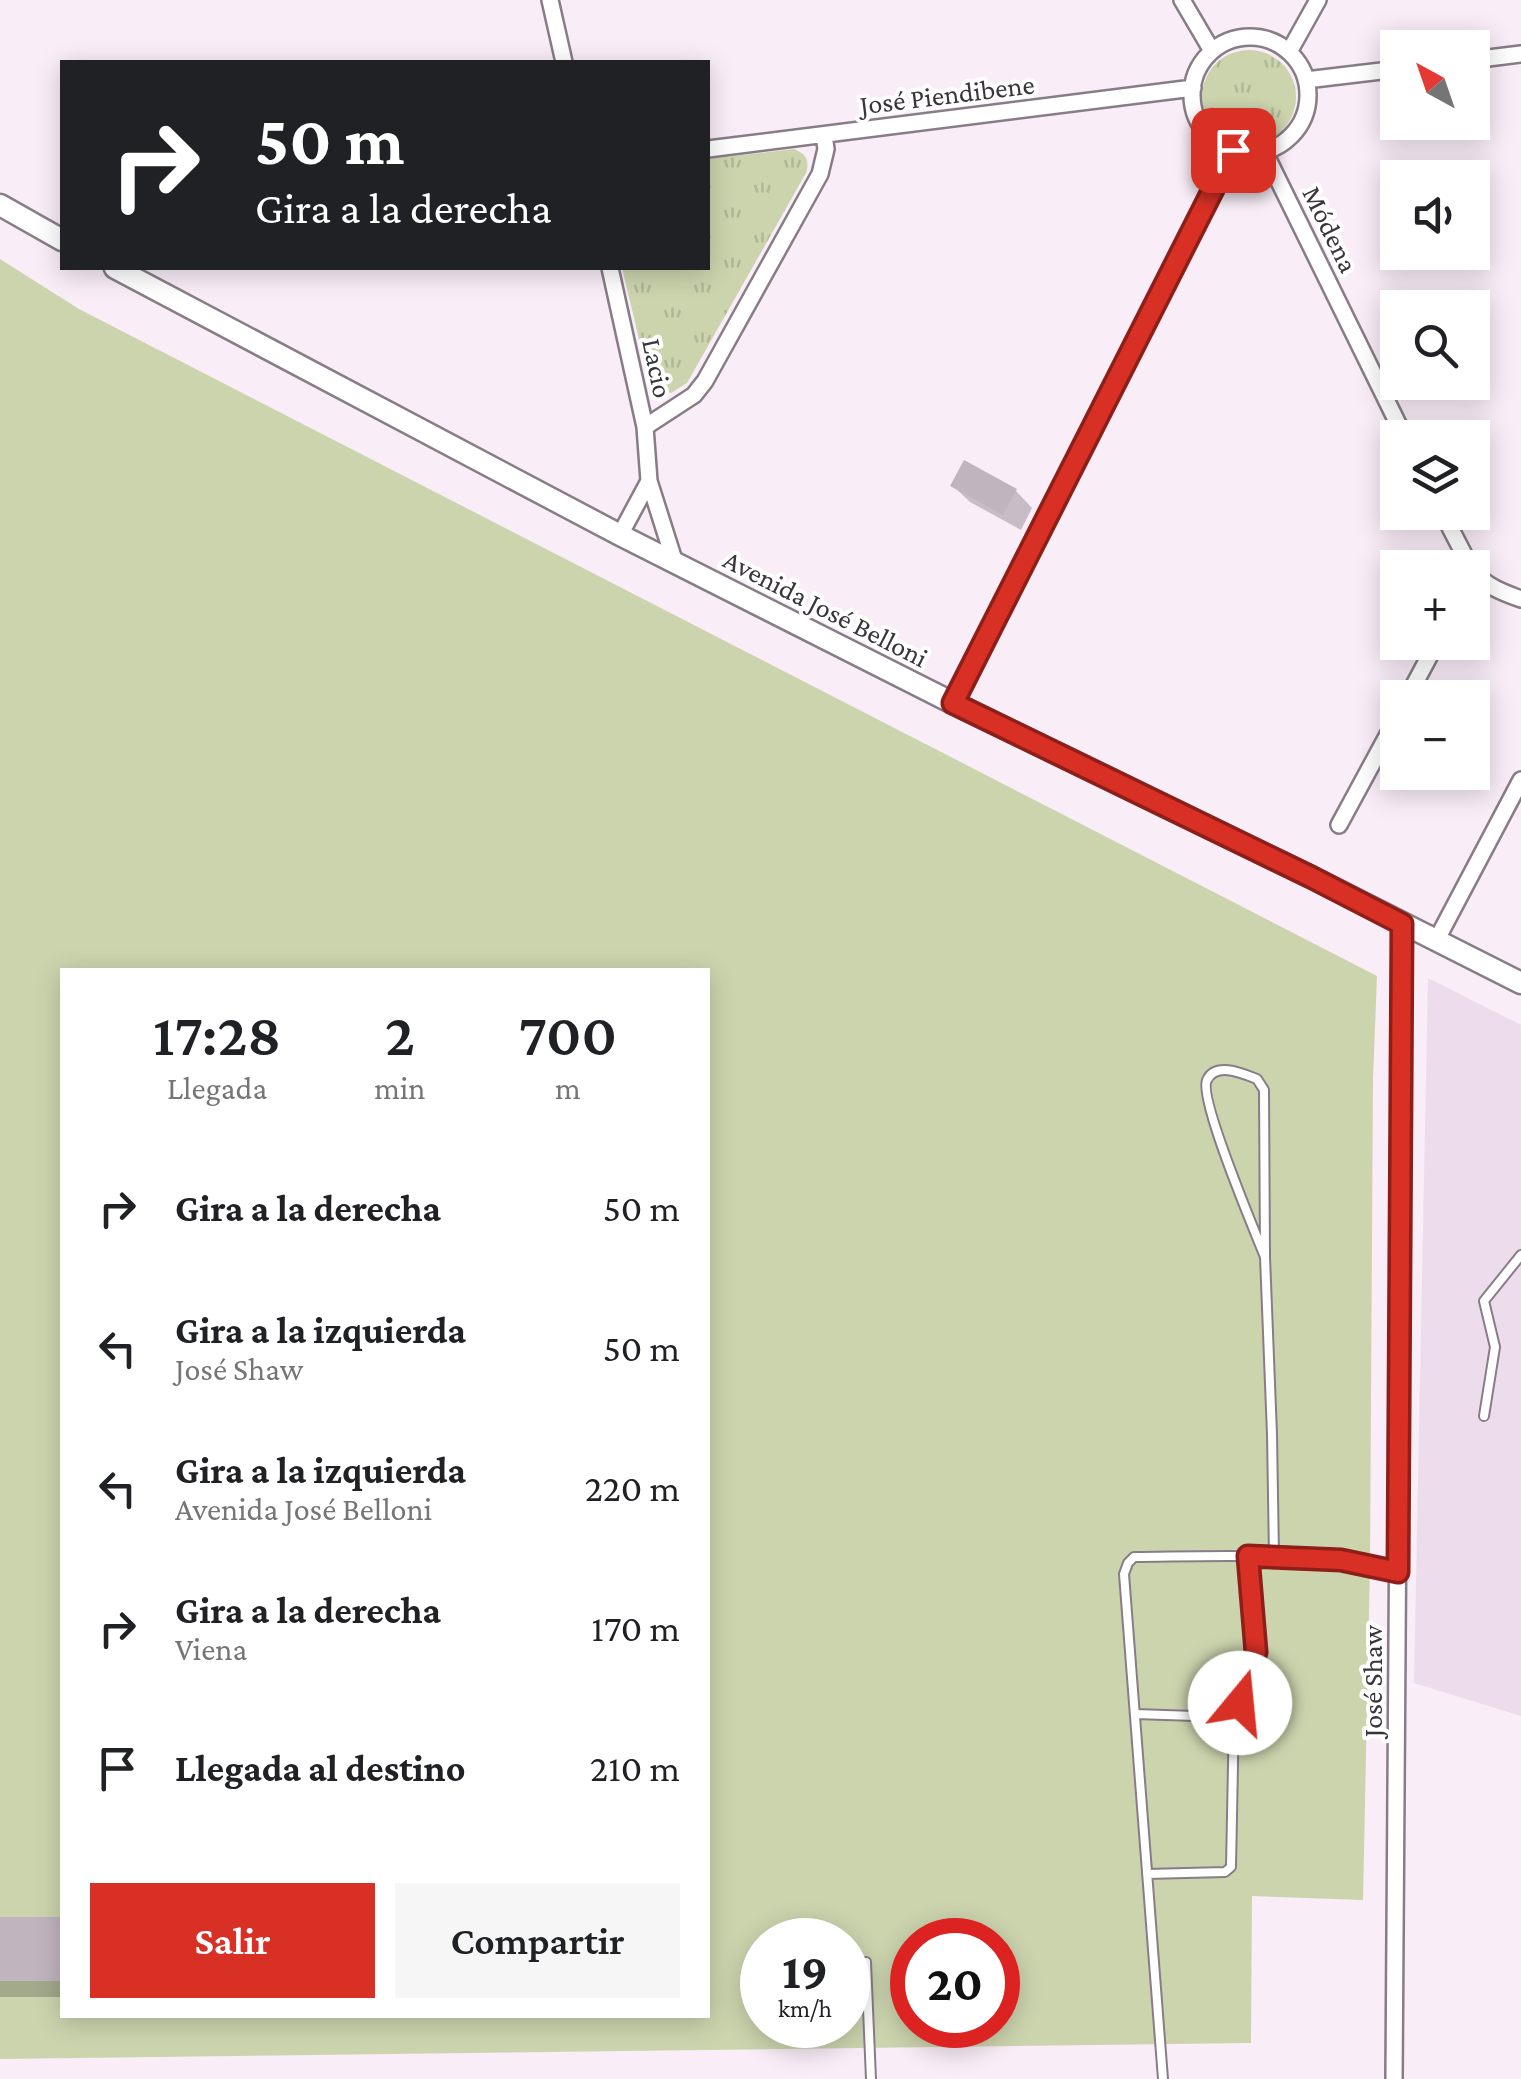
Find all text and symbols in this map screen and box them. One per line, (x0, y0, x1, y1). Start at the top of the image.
north arrow (1380, 30, 1490, 140)
map controls (1380, 30, 1490, 790)
street label: José Piendibene (855, 68, 1036, 121)
icon: right (90, 100, 220, 230)
text: 50 m (255, 101, 405, 179)
pin (1191, 108, 1276, 193)
icon: arrive (1206, 123, 1261, 178)
button: sound (1380, 160, 1490, 270)
street label: Módena (1296, 181, 1365, 277)
text: Gira a la derecha (255, 183, 552, 233)
button: search (1380, 290, 1490, 400)
street label: Lacio (636, 336, 679, 401)
button: layers (1380, 420, 1490, 530)
street label: Avenida José Belloni (719, 544, 933, 673)
button: + (1380, 550, 1490, 660)
button: − (1380, 680, 1490, 790)
text: 17:28 (153, 1001, 281, 1068)
text: 2 (385, 1001, 415, 1068)
text: 700 (519, 1001, 617, 1068)
text: Llegada (167, 1070, 267, 1106)
text: min (374, 1070, 426, 1106)
text: m (555, 1070, 581, 1106)
icon: right (90, 1181, 145, 1236)
text: Gira a la derecha (175, 1187, 441, 1229)
text: 50 m (603, 1187, 680, 1229)
text: Gira a la izquierda (175, 1309, 466, 1351)
icon: left (90, 1321, 145, 1376)
text: 50 m (603, 1327, 680, 1369)
text: José Shaw (175, 1351, 303, 1387)
text: Gira a la izquierda (175, 1449, 466, 1491)
icon: left (90, 1461, 145, 1516)
text: 220 m (585, 1467, 680, 1509)
text: Avenida José Belloni (175, 1491, 432, 1527)
text: Gira a la derecha (175, 1589, 441, 1631)
icon: right (90, 1601, 145, 1656)
text: 170 m (591, 1607, 680, 1649)
street label: José Shaw (1357, 1624, 1388, 1740)
text: Viena (175, 1631, 247, 1667)
position arrow (1188, 1651, 1292, 1755)
icon: arrive (90, 1741, 145, 1796)
text: Llegada al destino (175, 1747, 465, 1789)
text: 210 m (590, 1747, 680, 1789)
button: Salir (90, 1883, 375, 1998)
button: Compartir (395, 1883, 680, 1998)
speed limit sign: 20 (890, 1918, 1020, 2048)
text: 19 (782, 1943, 828, 1999)
text: km/h (778, 1995, 832, 2022)

